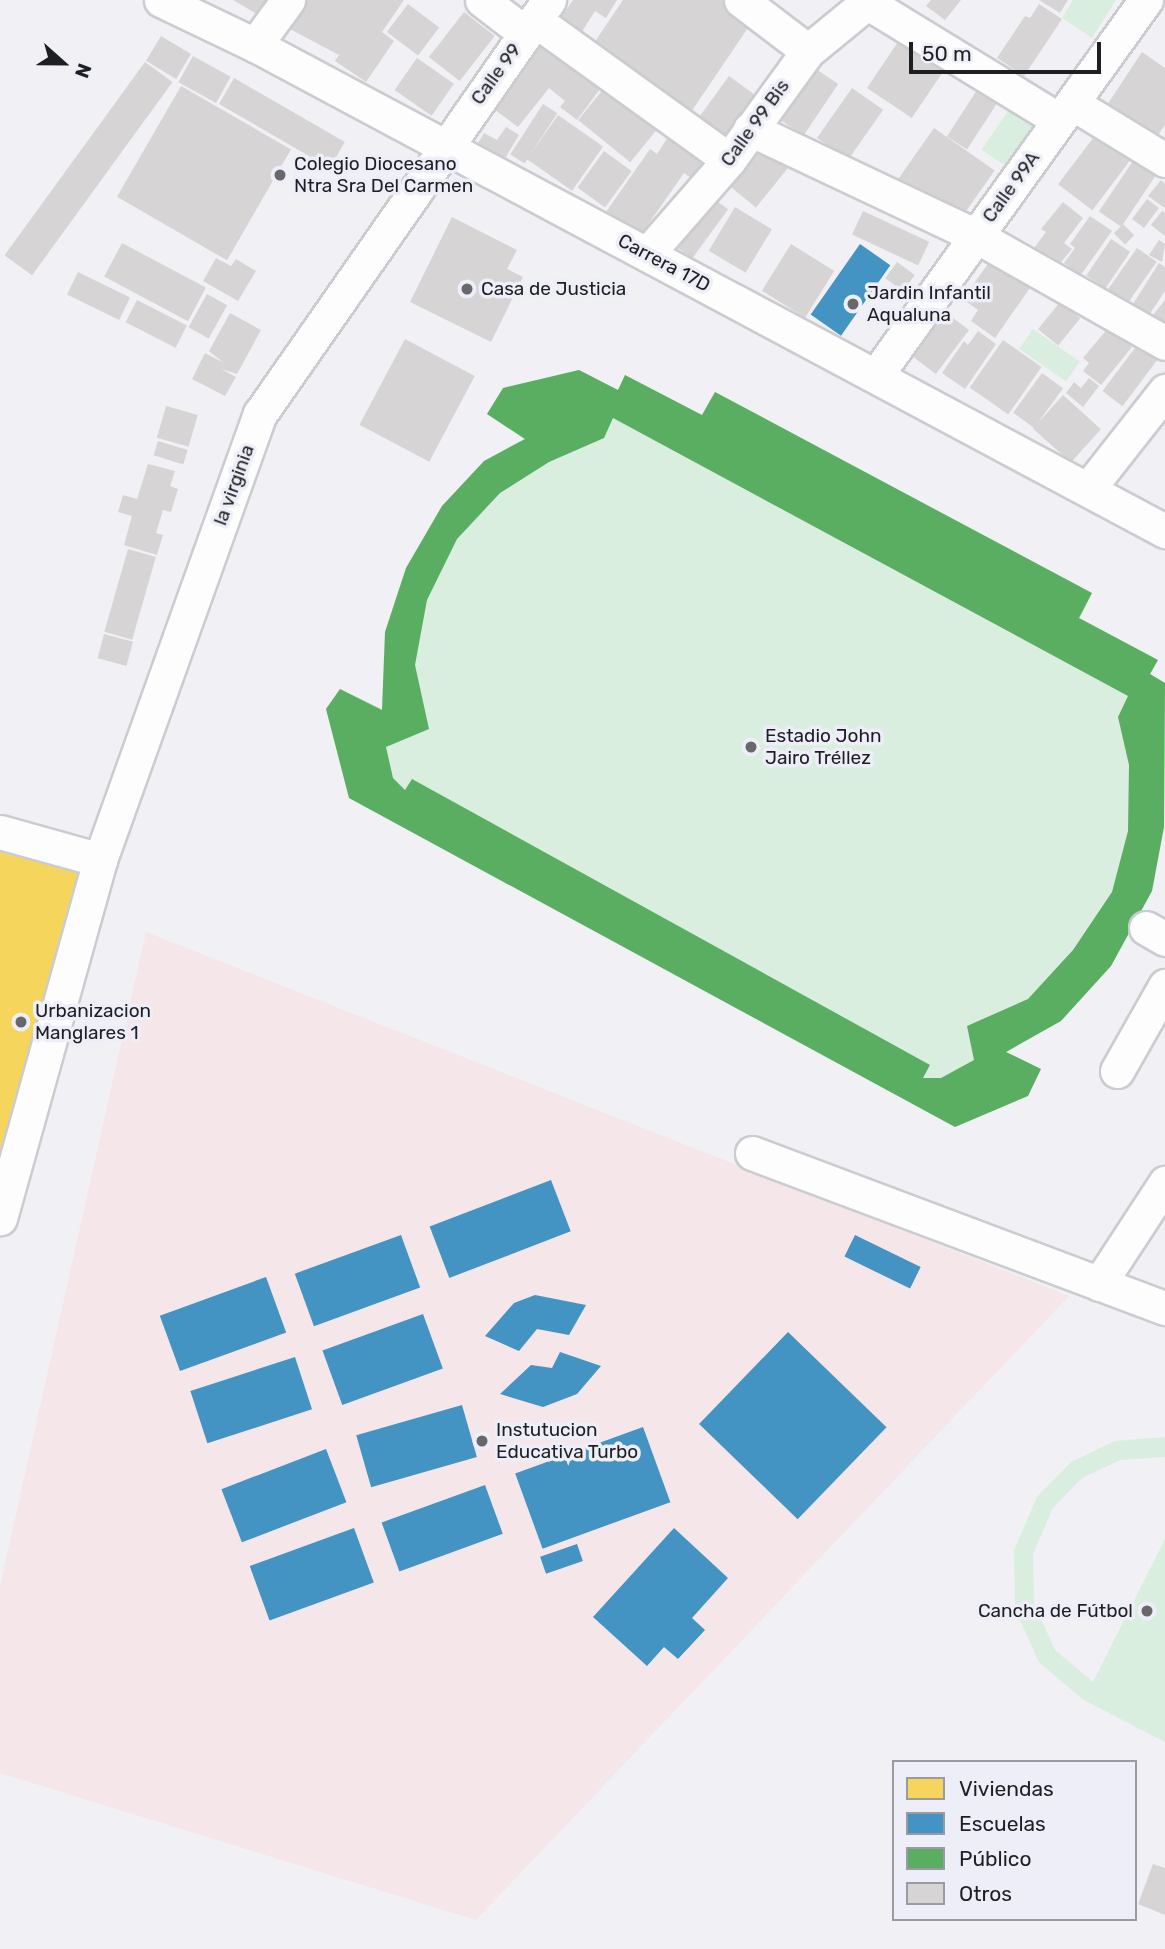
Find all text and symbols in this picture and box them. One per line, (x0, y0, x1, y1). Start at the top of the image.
north arrow (28, 28, 98, 98)
scale bar (913, 28, 1106, 72)
street label: Calle 99 (466, 39, 526, 109)
text: 50 m (922, 41, 972, 66)
text: N (70, 60, 96, 81)
street label: Calle 99 Bis (716, 75, 794, 171)
street label: Calle 99A (978, 147, 1044, 227)
place label: Colegio Diocesano Ntra Sra Del Carmen (294, 153, 473, 197)
marker: Colegio Diocesano Ntra Sra Del Carmen (272, 167, 288, 183)
street label: Carrera 17D (614, 229, 714, 297)
place label: Casa de Justicia (481, 278, 626, 300)
marker: Casa de Justicia (459, 281, 475, 297)
place label: Jardin Infantil Aqualuna (867, 282, 991, 326)
marker: Jardin Infantil Aqualuna (845, 296, 861, 312)
street label: la virginia (209, 441, 259, 529)
place label: Estadio John Jairo Tréllez (765, 725, 882, 769)
marker: Estadio John Jairo Tréllez (743, 739, 759, 755)
place label: Urbanizacion Manglares 1 (35, 1000, 151, 1044)
marker: Urbanizacion Manglares 1 (13, 1014, 29, 1030)
place label: Instutucion Educativa Turbo (496, 1419, 639, 1463)
marker: Instutucion Educativa Turbo (474, 1433, 490, 1449)
place label: Cancha de Fútbol (978, 1600, 1133, 1622)
marker: Cancha de Fútbol (1139, 1603, 1155, 1619)
legend (892, 1760, 1137, 1921)
text: Viviendas (959, 1776, 1054, 1801)
text: Escuelas (959, 1811, 1046, 1836)
text: Público (959, 1846, 1031, 1871)
text: Otros (959, 1881, 1012, 1906)

